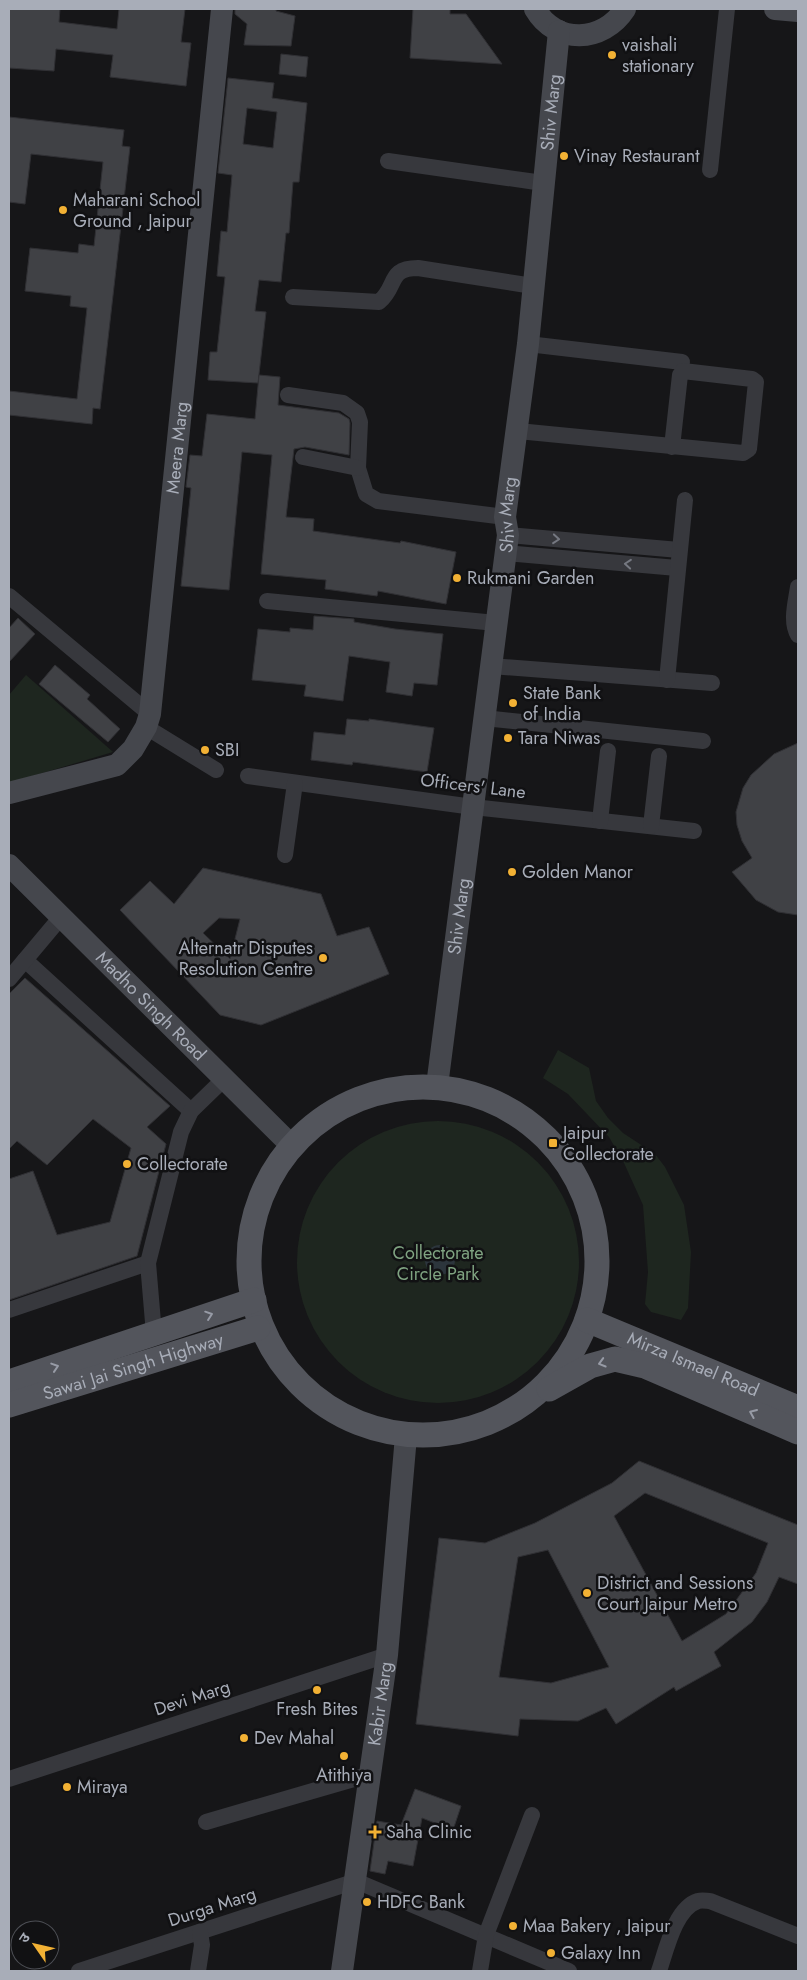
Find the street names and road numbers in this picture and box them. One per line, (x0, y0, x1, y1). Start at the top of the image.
street label: Shiv Marg (534, 73, 568, 152)
street label: Meera Marg (160, 400, 195, 495)
street label: Shiv Marg (492, 475, 523, 554)
street label: Officers' Lane (419, 767, 527, 805)
street label: Shiv Marg (441, 877, 477, 956)
street label: Madho Singh Road (90, 945, 212, 1067)
street label: Mirza Ismael Road (623, 1325, 763, 1403)
street label: Sawai Jai Singh Highway (40, 1326, 227, 1407)
street label: Kabir Marg (361, 1660, 399, 1748)
street label: Devi Marg (151, 1673, 233, 1723)
street label: Durga Marg (165, 1881, 259, 1933)

